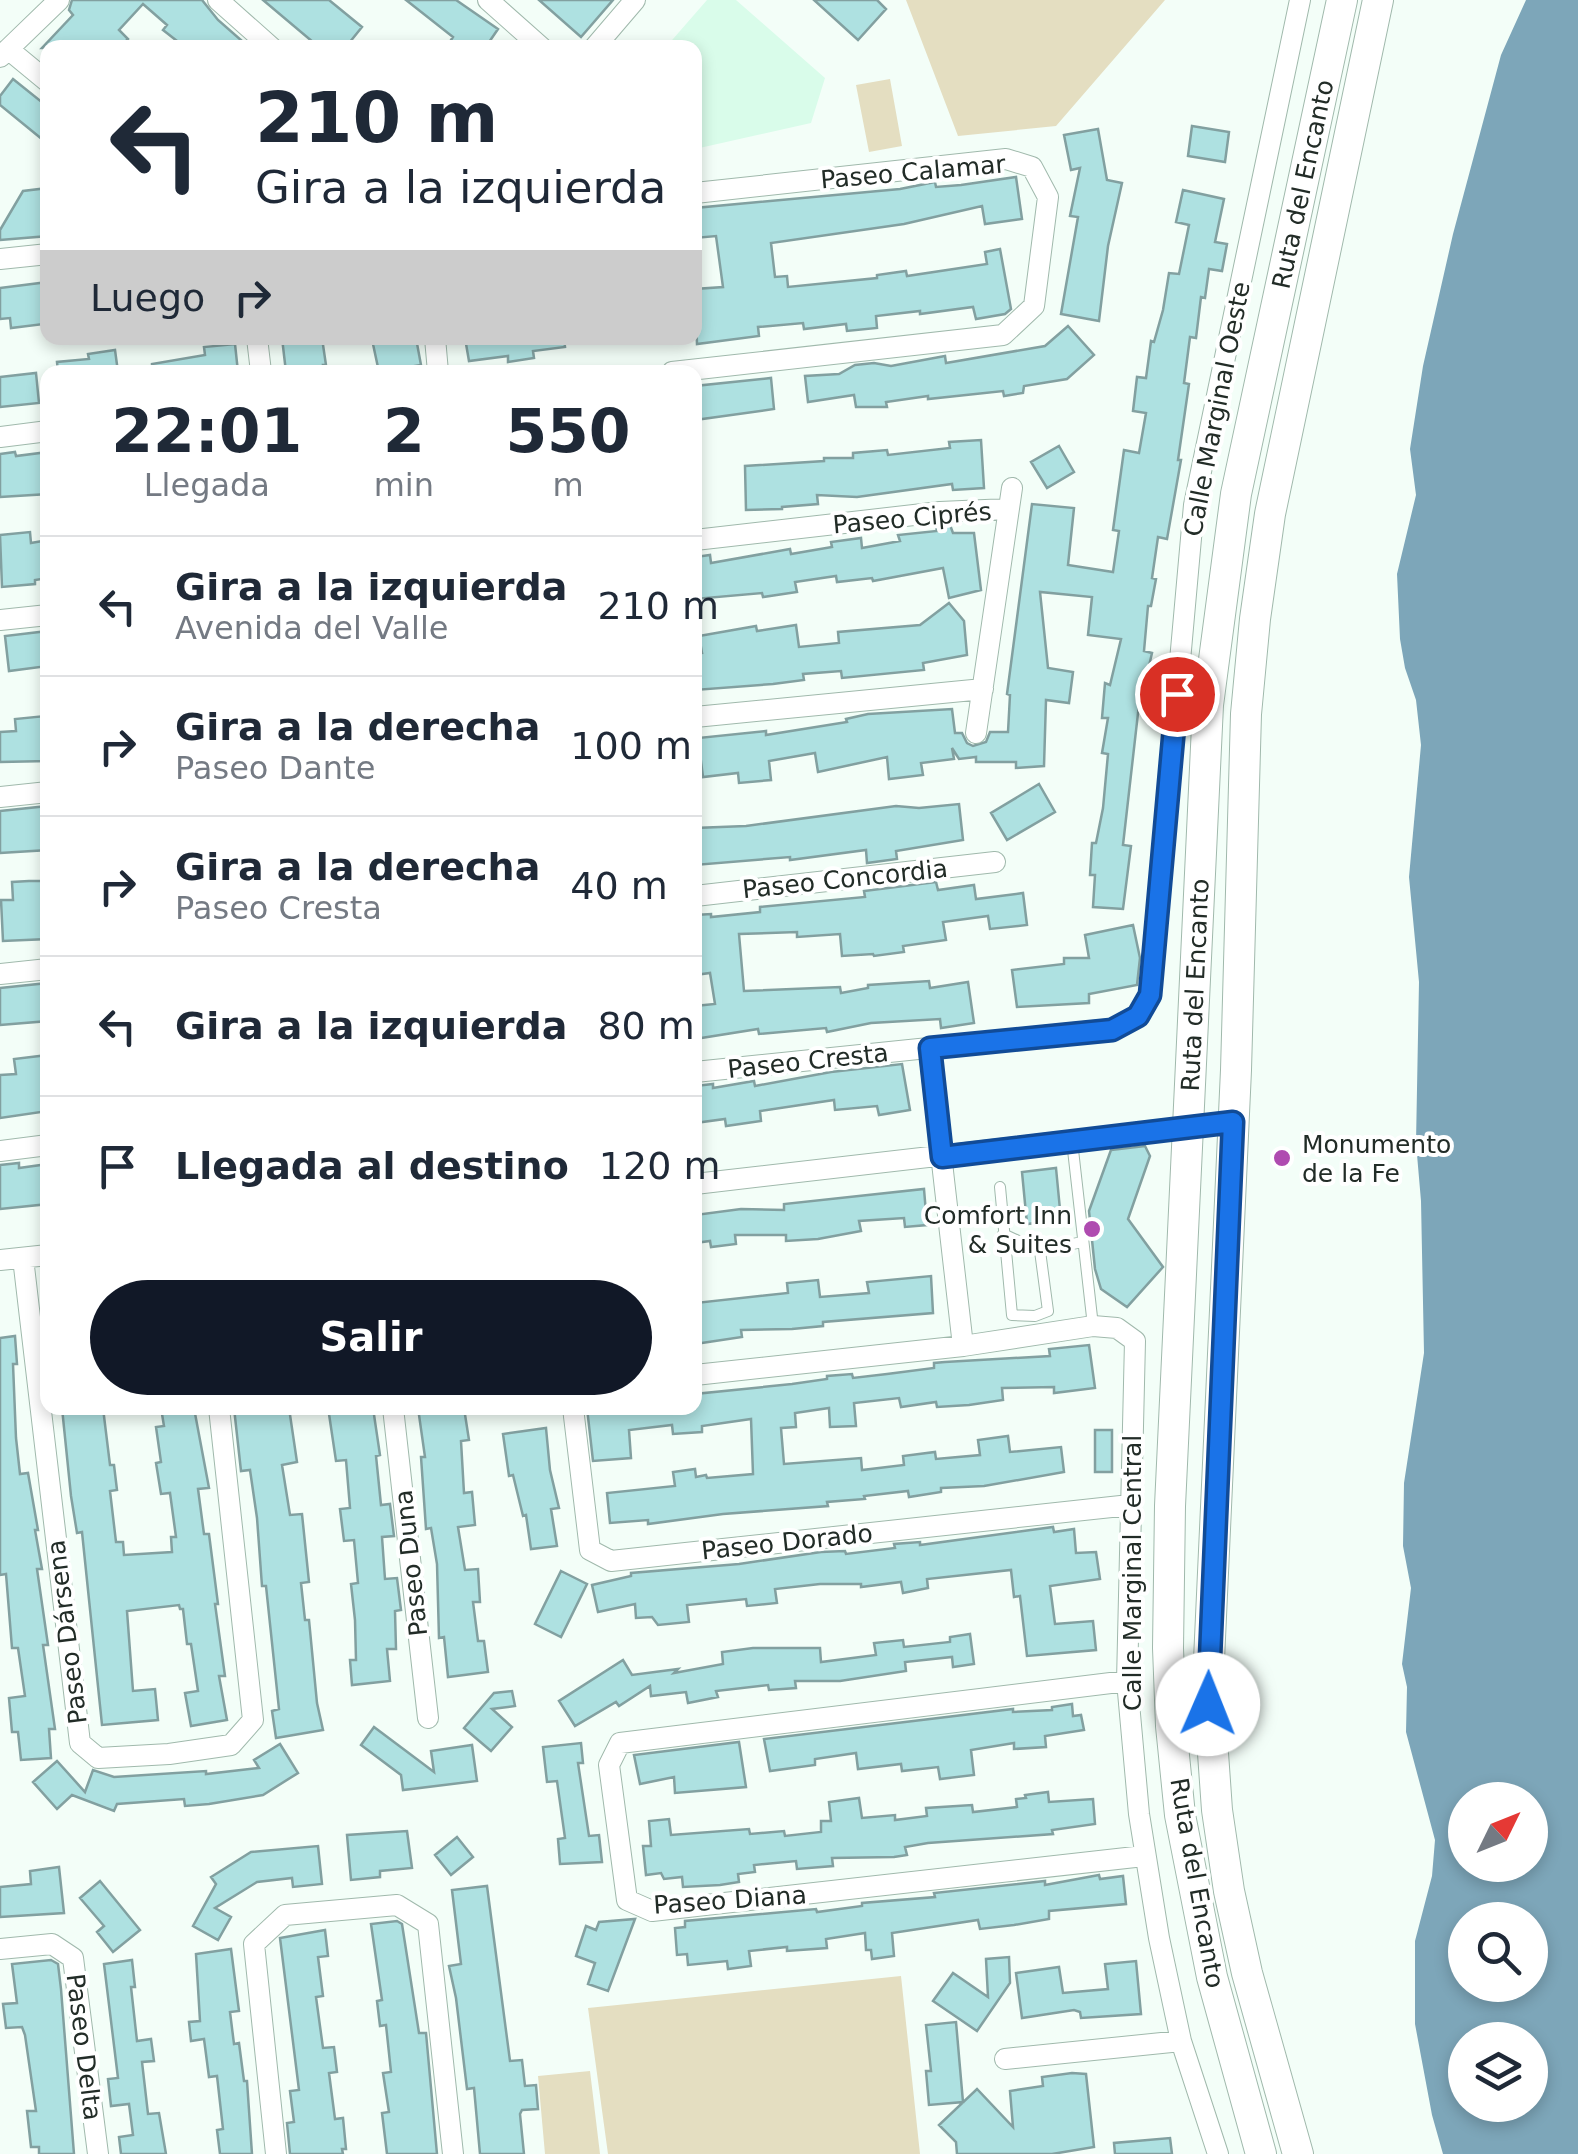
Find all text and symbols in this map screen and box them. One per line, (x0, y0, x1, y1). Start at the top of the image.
text: 210 m (255, 77, 498, 159)
street label: Ruta del Encanto (1266, 77, 1339, 291)
icon: left (90, 80, 220, 210)
street label: Paseo Calamar (819, 149, 1008, 195)
text: Gira a la izquierda (255, 161, 666, 214)
icon: right (225, 270, 280, 325)
text: Luego (90, 276, 205, 320)
street label: Calle Marginal Oeste (1178, 279, 1256, 539)
text: 22:01 (111, 396, 302, 466)
text: 2 (383, 396, 425, 466)
text: 550 (505, 396, 631, 466)
text: Llegada (144, 466, 270, 504)
text: min (374, 466, 434, 504)
text: m (552, 466, 584, 504)
street label: Paseo Ciprés (831, 497, 993, 539)
text: Gira a la izquierda (175, 565, 567, 609)
icon: left (90, 579, 145, 634)
text: 210 m (597, 584, 719, 628)
text: Avenida del Valle (175, 609, 448, 647)
pin (1135, 652, 1220, 737)
icon: arrive (1150, 667, 1205, 722)
text: Gira a la derecha (175, 705, 540, 749)
icon: right (90, 719, 145, 774)
text: 100 m (570, 724, 692, 768)
text: Paseo Dante (175, 749, 375, 787)
text: Gira a la derecha (175, 845, 540, 889)
street label: Paseo Concordia (741, 854, 949, 904)
icon: right (90, 859, 145, 914)
text: 40 m (570, 864, 668, 908)
street label: Ruta del Encanto (1175, 878, 1214, 1092)
text: Paseo Cresta (175, 889, 382, 927)
icon: left (90, 999, 145, 1054)
text: Gira a la izquierda (175, 1004, 567, 1048)
text: 80 m (597, 1004, 695, 1048)
street label: Paseo Cresta (726, 1038, 890, 1084)
place label: Monumento de la Fe (1302, 1130, 1451, 1188)
icon: arrive (90, 1139, 145, 1194)
text: Llegada al destino (175, 1144, 569, 1188)
text: 120 m (599, 1144, 720, 1188)
marker: Monumento de la Fe (1271, 1147, 1293, 1169)
place label: Comfort Inn & Suites (924, 1201, 1072, 1259)
marker: Comfort Inn & Suites (1081, 1218, 1103, 1240)
button: Salir (90, 1280, 652, 1395)
street label: Calle Marginal Central (1118, 1435, 1147, 1711)
street label: Paseo Duna (389, 1488, 433, 1638)
street label: Paseo Dorado (700, 1519, 874, 1565)
street label: Paseo Dársena (41, 1538, 93, 1726)
position arrow (1156, 1652, 1260, 1756)
street label: Ruta del Encanto (1164, 1776, 1230, 1990)
north arrow (1448, 1782, 1548, 1882)
map controls (1448, 1782, 1548, 2122)
street label: Paseo Diana (652, 1880, 808, 1920)
button: search (1448, 1902, 1548, 2002)
street label: Paseo Delta (61, 1972, 107, 2122)
button: layers (1448, 2022, 1548, 2122)

